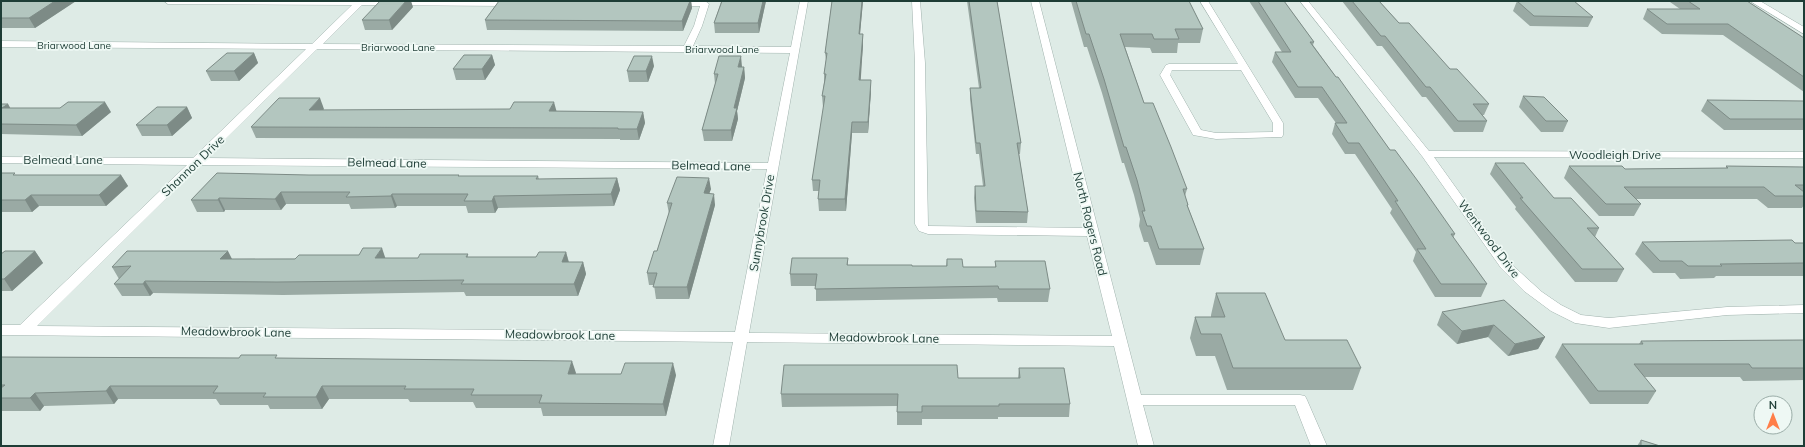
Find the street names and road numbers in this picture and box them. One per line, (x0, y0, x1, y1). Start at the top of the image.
street label: Briarwood Lane (37, 39, 111, 52)
street label: Briarwood Lane (361, 41, 435, 54)
street label: Briarwood Lane (685, 43, 759, 56)
street label: Shannon Drive (158, 132, 227, 199)
street label: Woodleigh Drive (1569, 147, 1661, 162)
street label: Belmead Lane (23, 152, 103, 167)
street label: Belmead Lane (347, 154, 427, 171)
street label: Belmead Lane (671, 157, 751, 174)
street label: North Rogers Road (1070, 170, 1111, 277)
street label: Sunnybrook Drive (746, 173, 777, 273)
street label: Wentwood Drive (1455, 197, 1524, 281)
street label: Meadowbrook Lane (181, 323, 291, 340)
street label: Meadowbrook Lane (505, 326, 615, 343)
street label: Meadowbrook Lane (829, 329, 939, 346)

